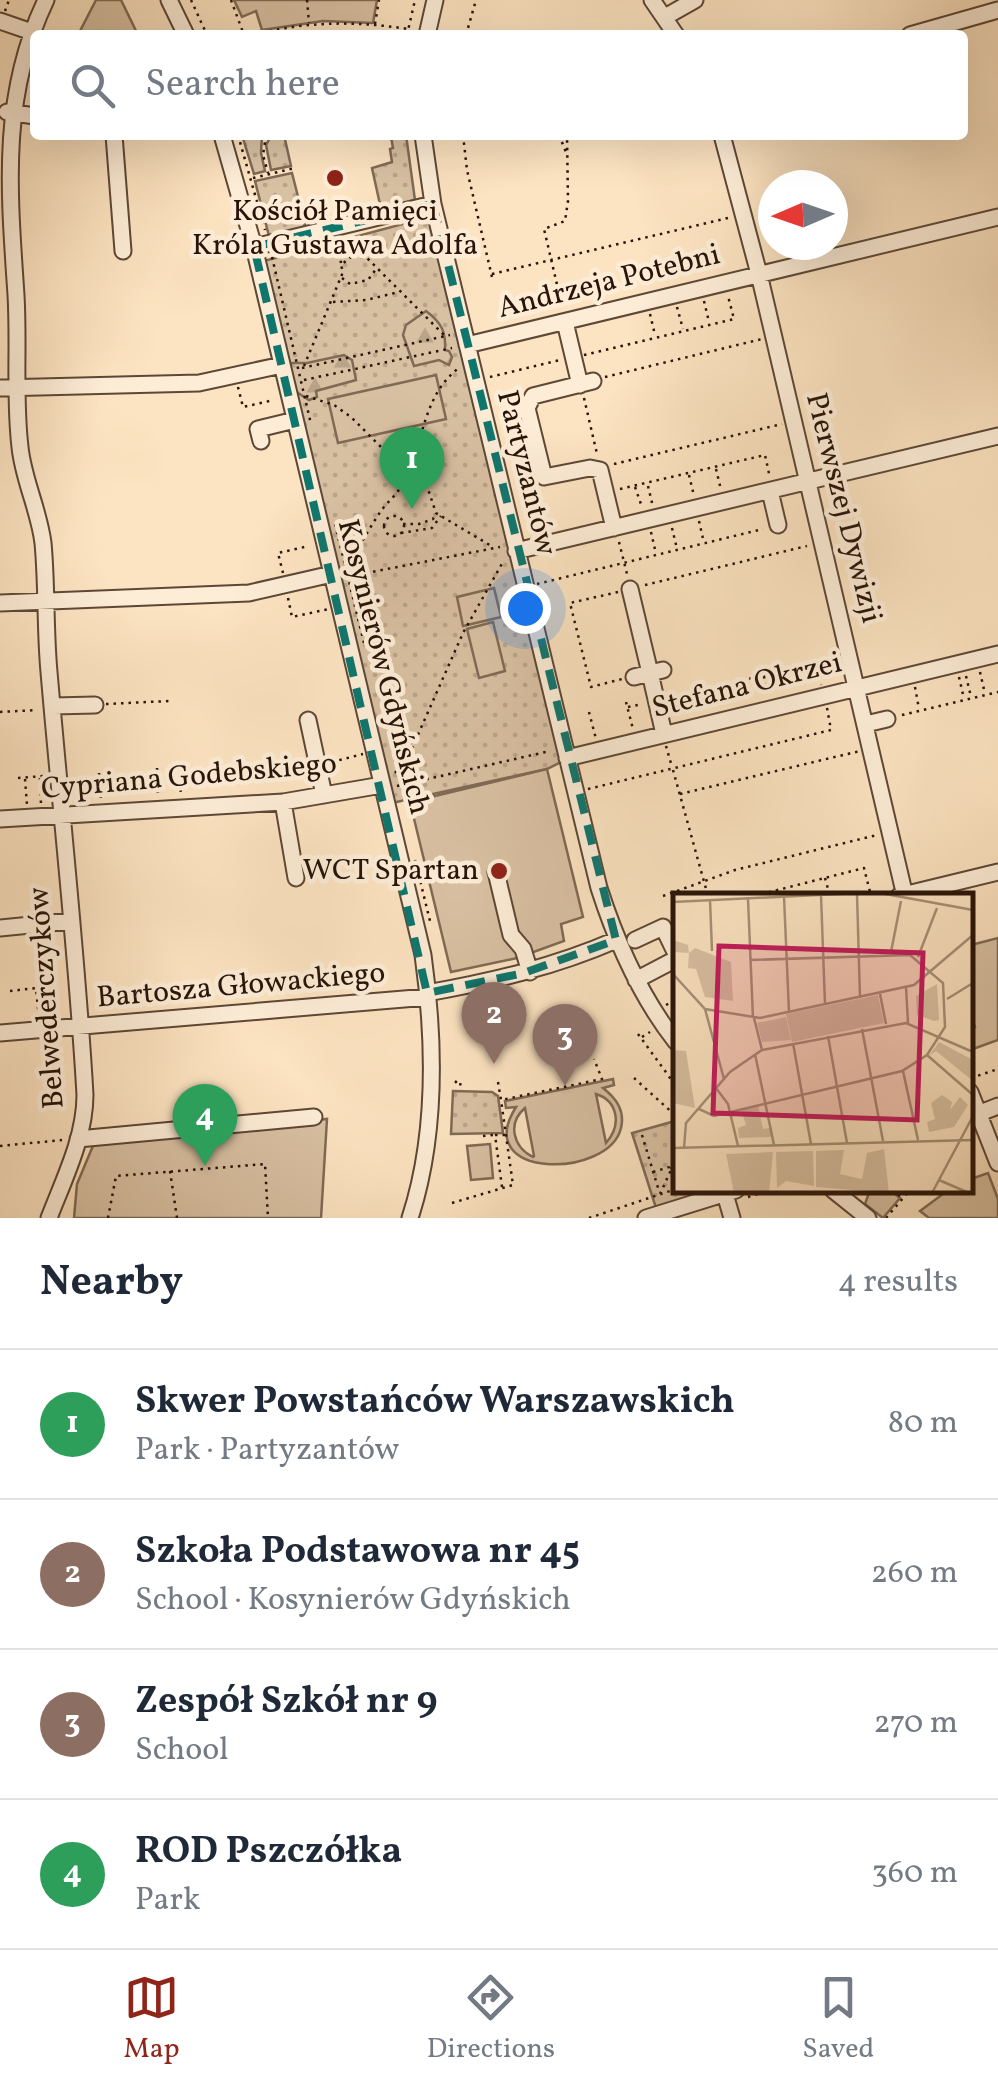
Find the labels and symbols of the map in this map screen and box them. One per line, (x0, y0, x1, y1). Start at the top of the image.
marker: Kościół Pamięci Króla Gustawa Adolfa (324, 167, 346, 189)
north arrow (758, 170, 848, 260)
place label: Kościół Pamięci Króla Gustawa Adolfa (192, 191, 478, 267)
street label: Andrzeja Potebni (493, 234, 725, 330)
street label: Partyzantów (485, 386, 567, 560)
street label: Pierwszej Dywizji (794, 388, 892, 628)
pin: 1 (380, 426, 444, 509)
street label: Kosynierów Gdyńskich (326, 515, 440, 819)
your location (500, 583, 551, 634)
street label: Stefana Okrzei (648, 642, 846, 730)
street label: Cypriana Godebskiego (40, 743, 338, 811)
place label: WCT Spartan (302, 850, 479, 892)
marker: WCT Spartan (488, 860, 510, 882)
street label: Belwederczyków (18, 886, 76, 1110)
inset map (673, 893, 973, 1193)
street label: Bartosza Głowackiego (95, 952, 387, 1020)
pin: 2 (462, 982, 526, 1064)
pin: 3 (532, 1004, 598, 1086)
pin: 4 (172, 1084, 238, 1166)

